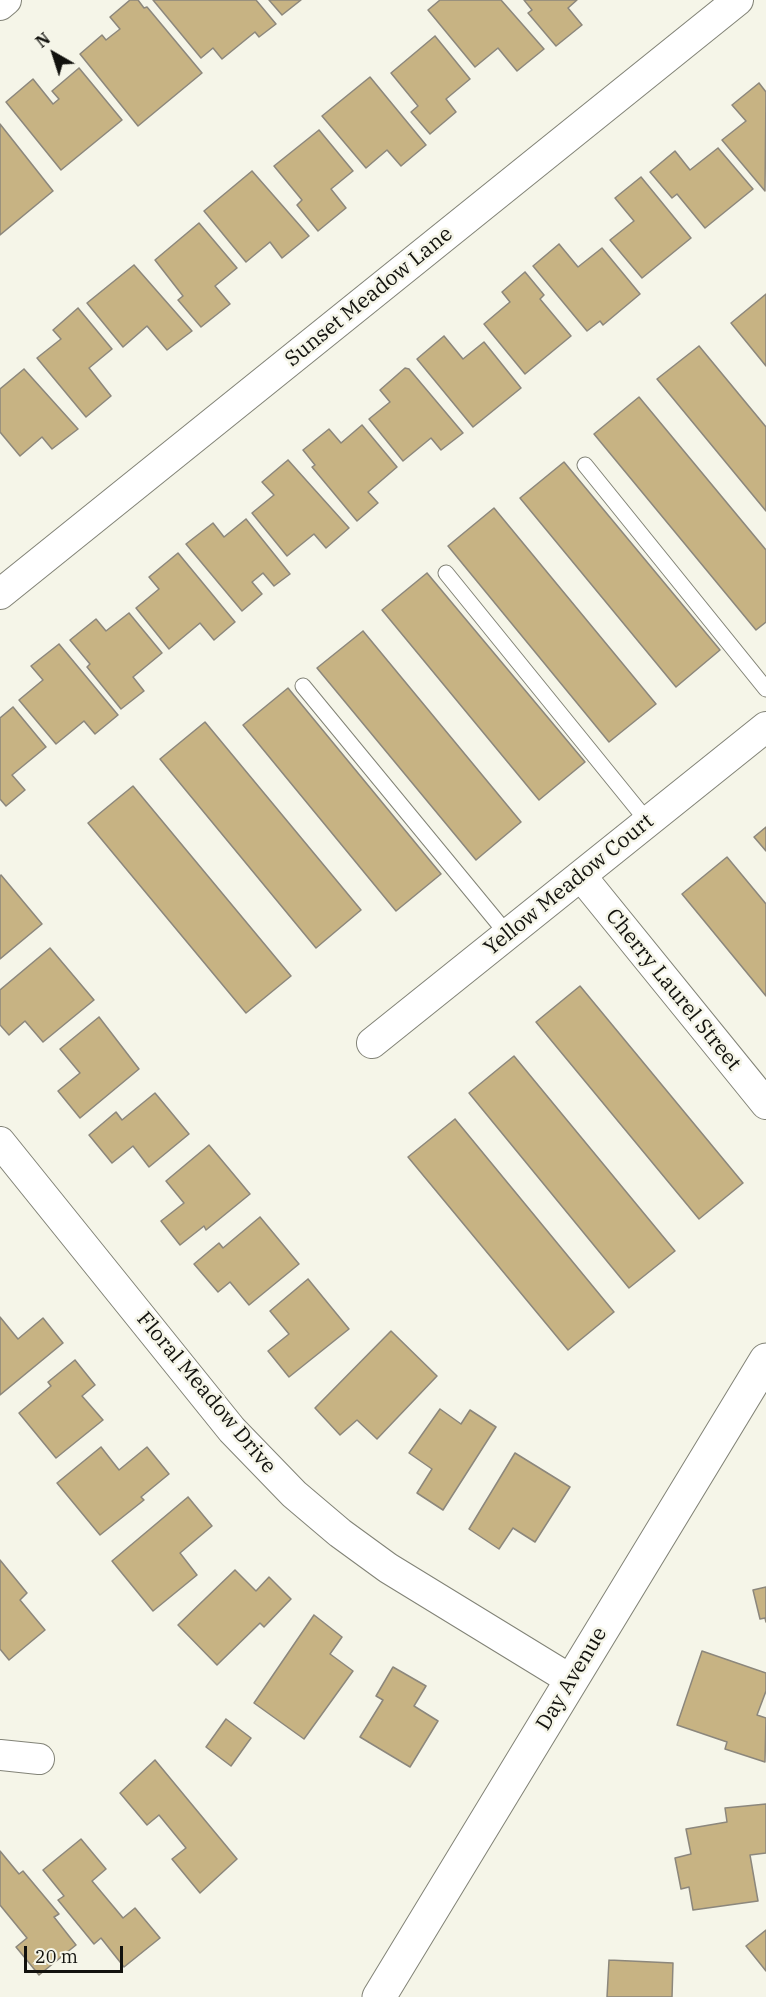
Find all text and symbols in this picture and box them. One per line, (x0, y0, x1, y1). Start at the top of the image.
north arrow (24, 24, 84, 84)
text: N (31, 28, 54, 52)
street label: Sunset Meadow Lane (280, 222, 458, 372)
street label: Yellow Meadow Court (479, 809, 659, 961)
street label: Cherry Laurel Street (600, 904, 746, 1076)
street label: Floral Meadow Drive (131, 1307, 281, 1479)
street label: Day Avenue (531, 1623, 613, 1735)
scale bar (27, 1934, 126, 1972)
text: 20 m (35, 1945, 78, 1968)

